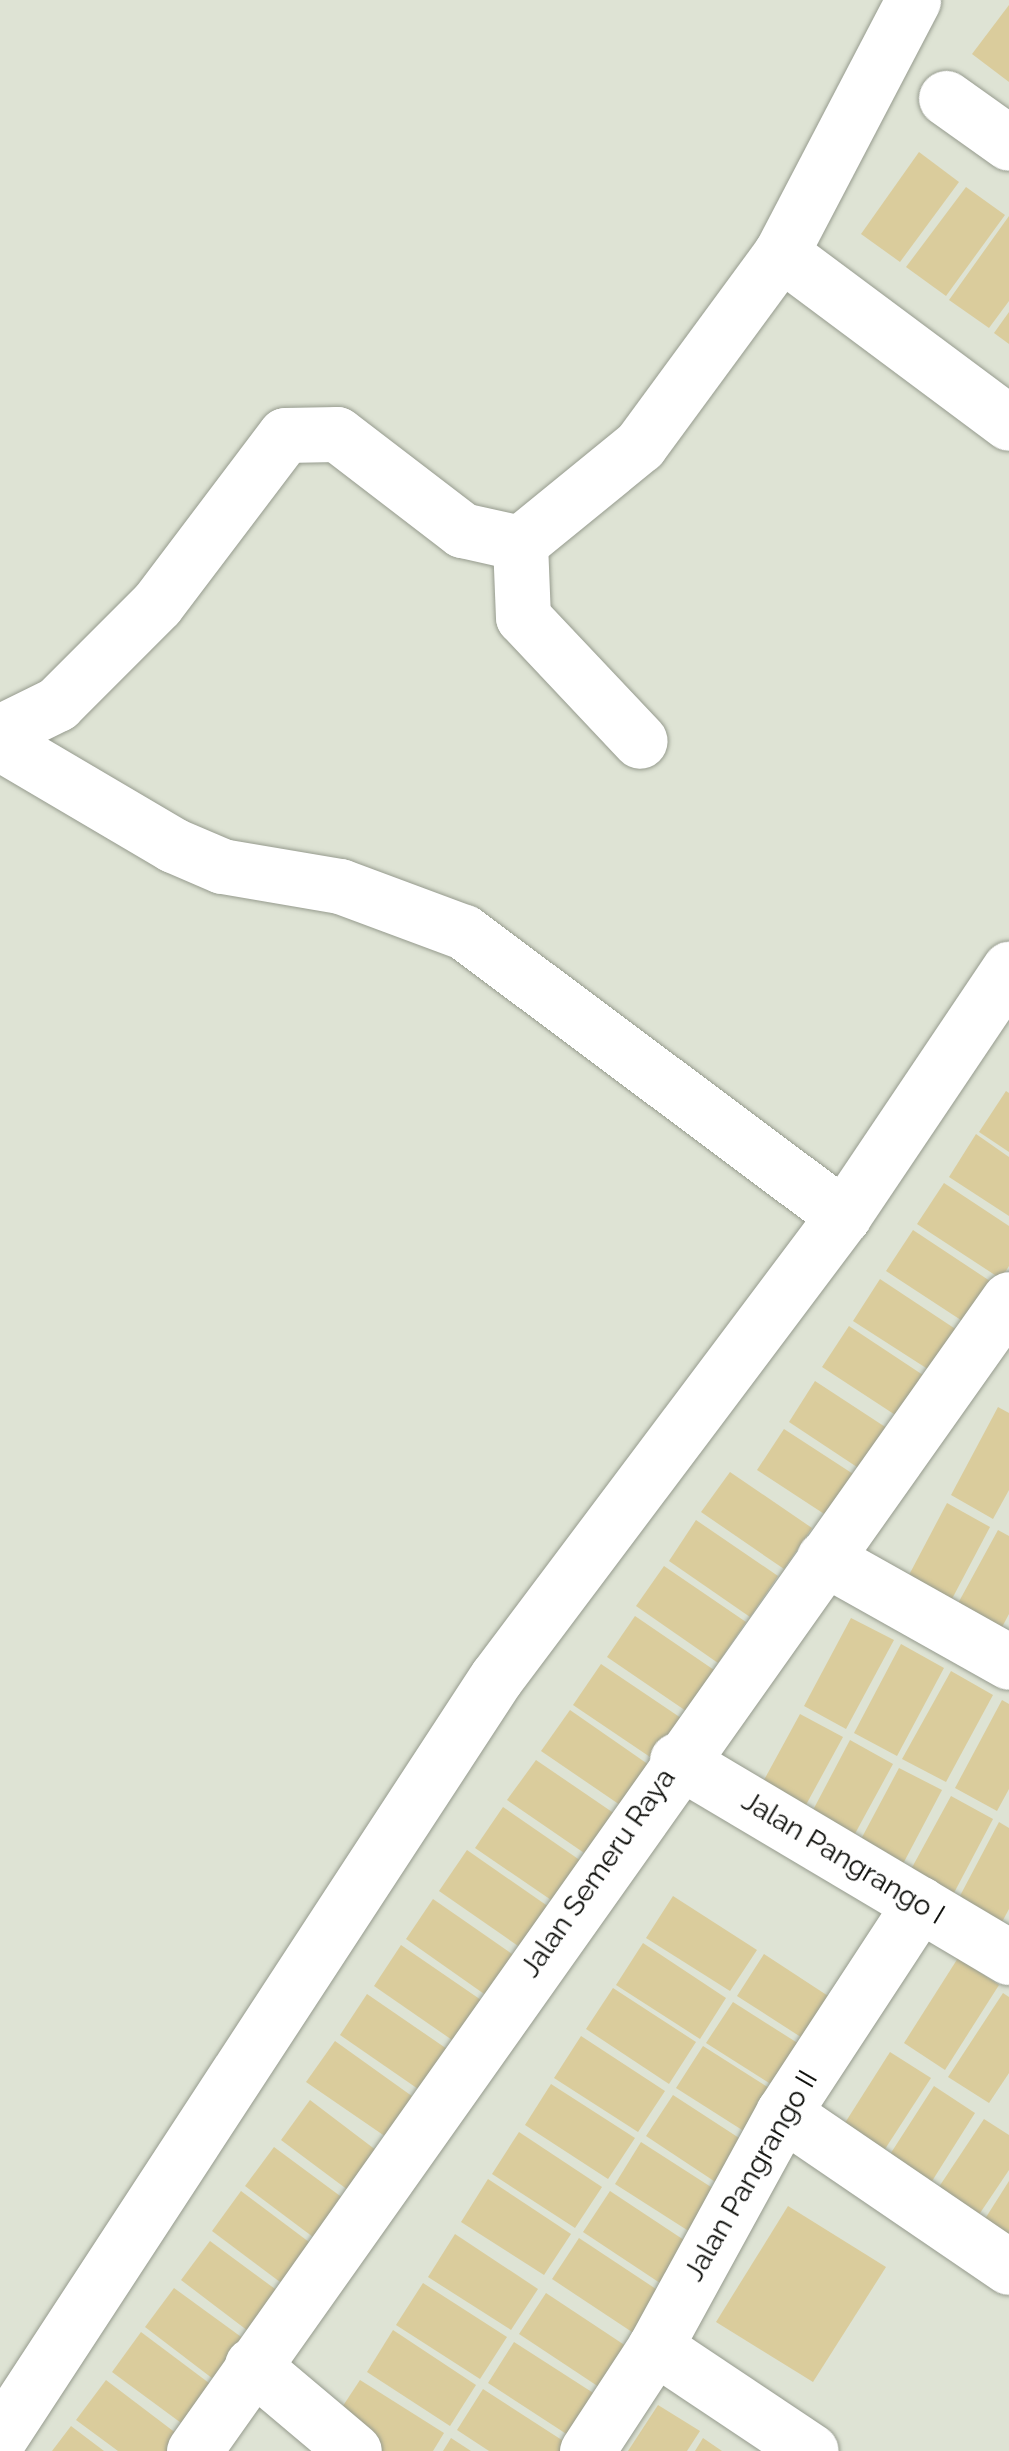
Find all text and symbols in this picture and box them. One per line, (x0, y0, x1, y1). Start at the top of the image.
street label: Jalan Semeru Raya (513, 1762, 683, 1984)
street label: Jalan Pangrango I (736, 1784, 950, 1932)
street label: Jalan Pangrango II (677, 2065, 825, 2287)

